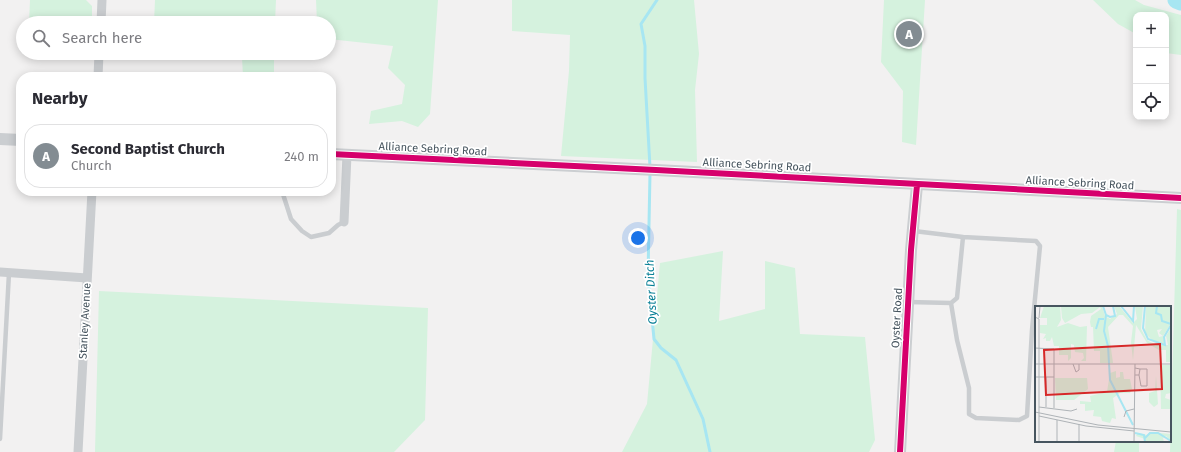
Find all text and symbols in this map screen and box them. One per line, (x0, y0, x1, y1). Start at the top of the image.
map controls (1133, 12, 1169, 120)
button: + (1133, 12, 1169, 48)
search box (16, 16, 336, 60)
pin: A (896, 19, 922, 49)
icon: search (30, 27, 52, 49)
text: Search here (62, 29, 142, 47)
button: − (1133, 48, 1169, 84)
button: locate (1133, 84, 1169, 120)
text: Nearby (32, 88, 87, 109)
text: Second Baptist Church (71, 140, 225, 158)
street label: Alliance Sebring Road (378, 140, 488, 158)
text: A (42, 149, 50, 164)
text: 240 m (284, 149, 319, 164)
street label: Alliance Sebring Road (702, 156, 812, 174)
text: Church (71, 158, 112, 173)
street label: Alliance Sebring Road (1025, 174, 1135, 192)
your location (628, 228, 648, 248)
water label: Oyster Ditch (642, 259, 660, 325)
street label: Stanley Avenue (77, 283, 93, 359)
street label: Oyster Road (889, 287, 905, 349)
inset map (1035, 306, 1171, 442)

